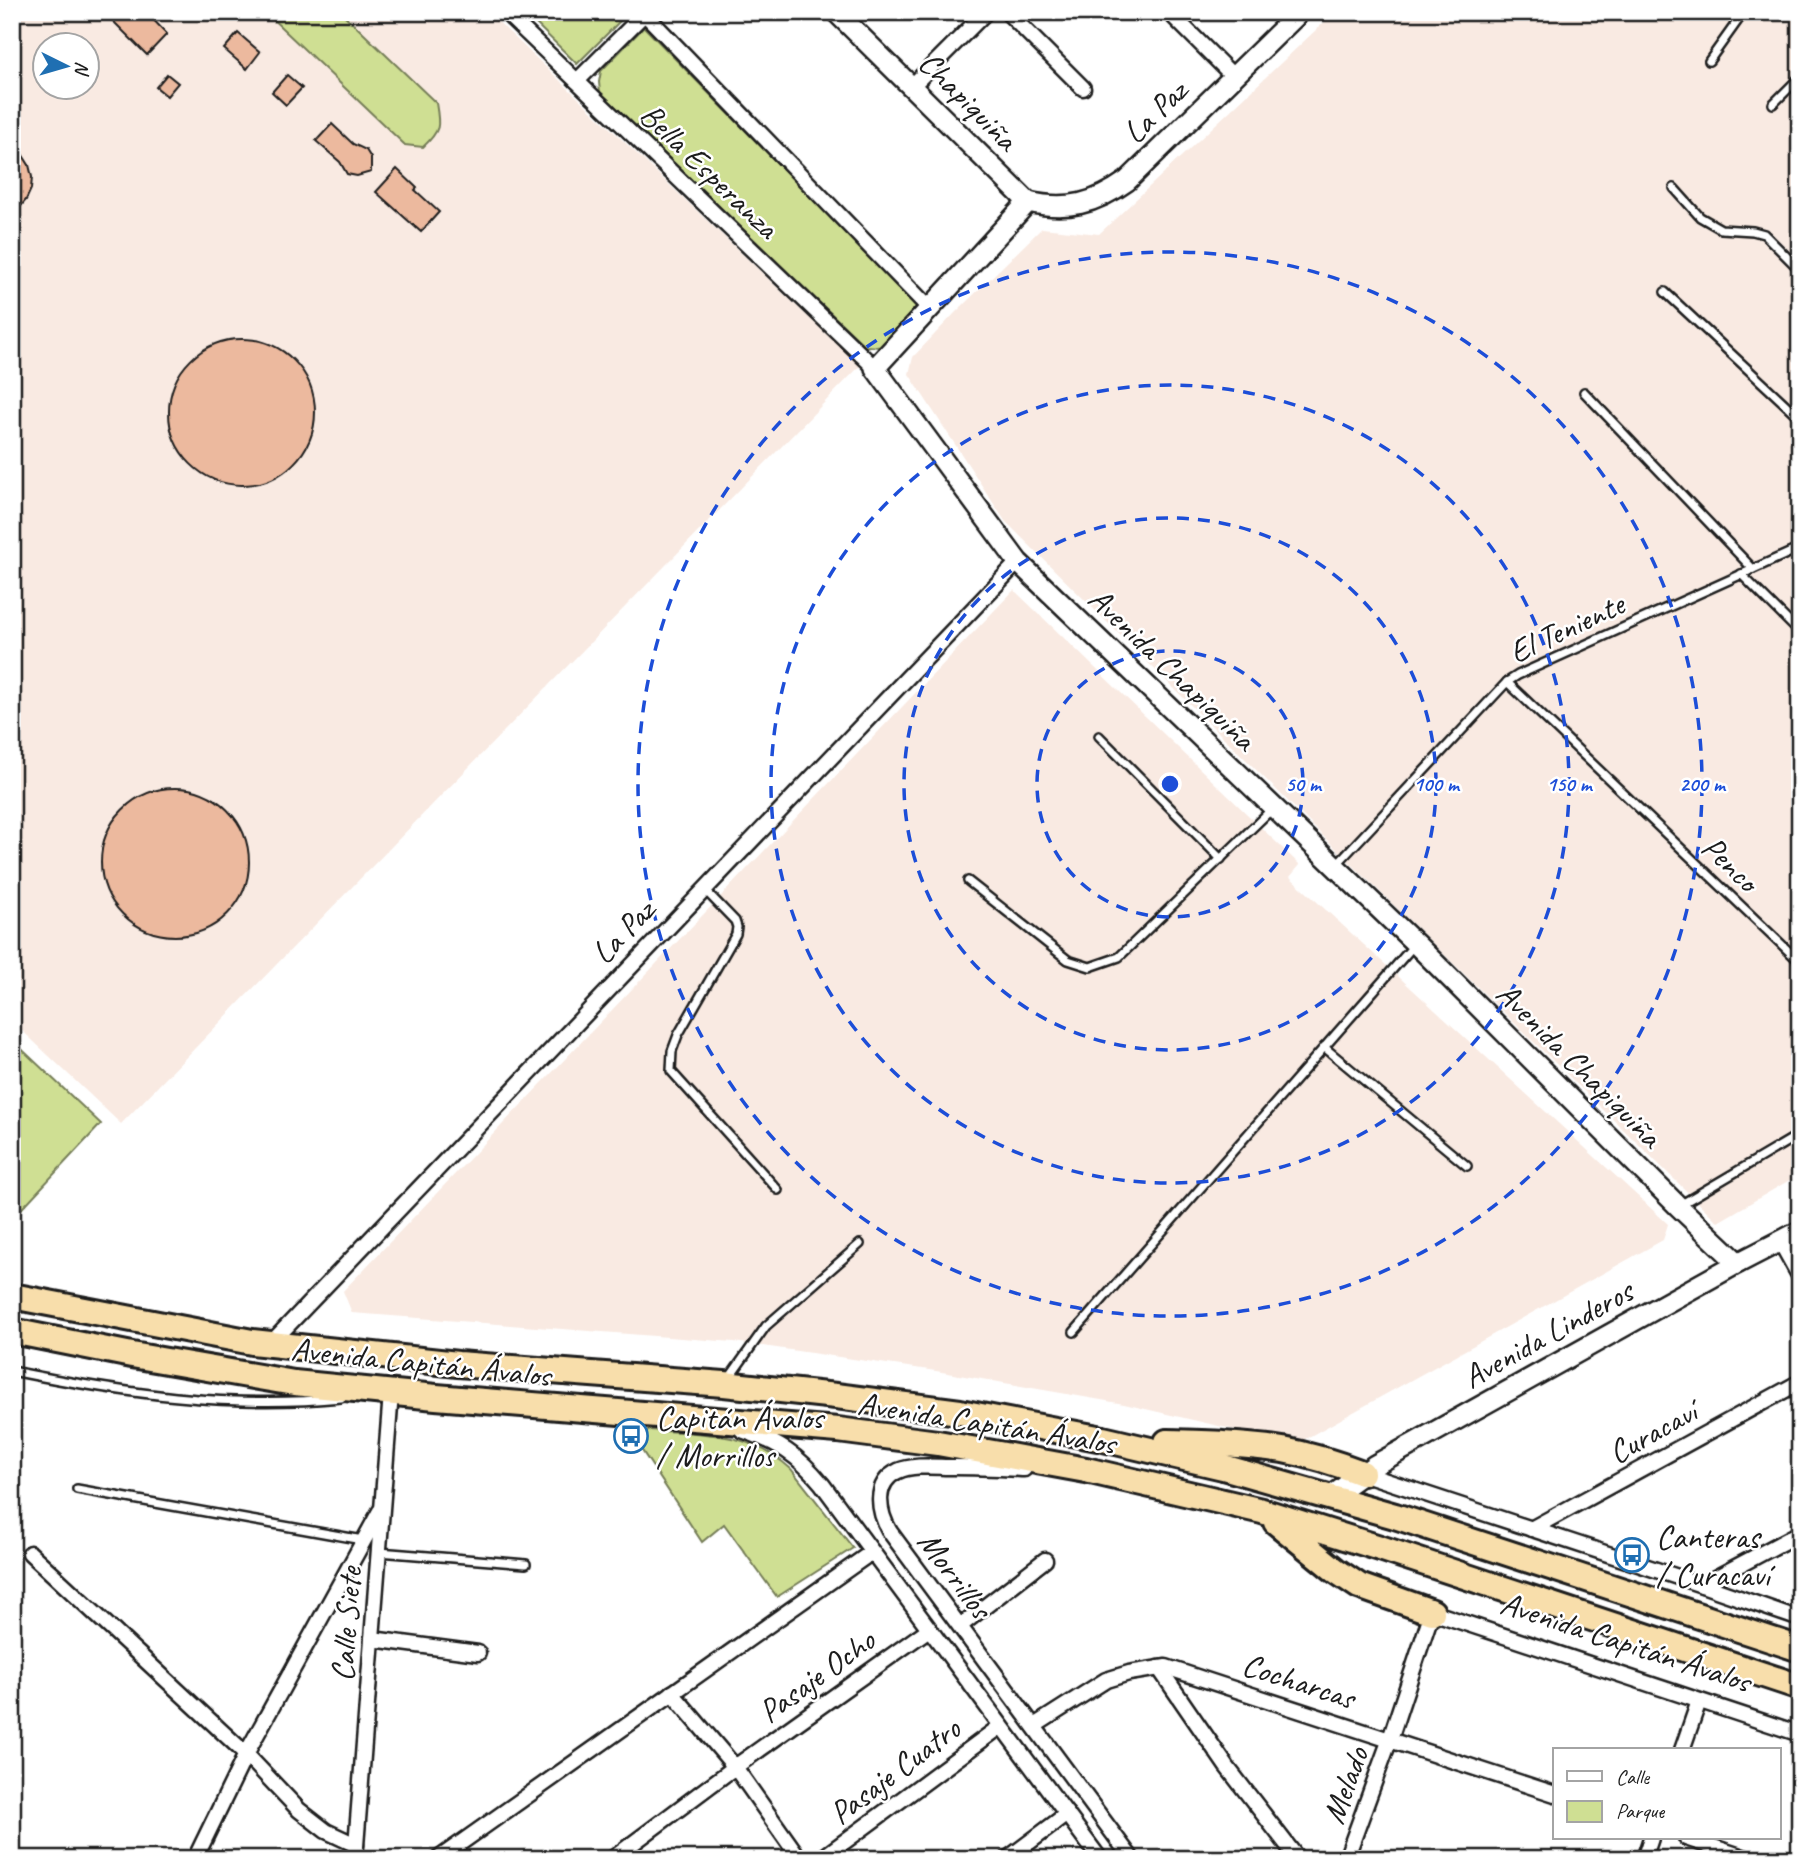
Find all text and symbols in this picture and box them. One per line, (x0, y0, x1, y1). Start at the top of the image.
north arrow (32, 32, 102, 102)
street label: Chapiquiña (910, 42, 1029, 161)
text: N (69, 60, 94, 78)
street label: La Paz (1114, 69, 1198, 152)
street label: Bella Esperanza (631, 94, 789, 249)
street label: Avenida Chapiquiña (1079, 578, 1267, 761)
street label: El Teniente (1502, 582, 1633, 673)
text: 50 m (1285, 771, 1323, 797)
text: 100 m (1413, 771, 1461, 797)
text: 150 m (1546, 771, 1594, 797)
text: 200 m (1679, 771, 1727, 797)
centre of rings (1158, 772, 1182, 796)
street label: Penco (1693, 827, 1770, 903)
street label: La Paz (582, 888, 666, 973)
street label: Avenida Chapiquiña (1488, 973, 1673, 1158)
street label: Avenida Linderos (1455, 1269, 1642, 1398)
street label: Avenida Capitán Ávalos (289, 1327, 555, 1397)
street label: Avenida Capitán Ávalos (855, 1382, 1121, 1465)
street label: Curacaví (1601, 1387, 1710, 1473)
place label: Capitán Ávalos / Morrillos (656, 1397, 826, 1477)
bus stop icon: Capitán Ávalos / Morrillos (612, 1417, 650, 1455)
place label: Canteras / Curacaví (1656, 1516, 1776, 1596)
street label: Morrillos (909, 1522, 1004, 1629)
bus stop icon: Canteras / Curacaví (1613, 1536, 1651, 1574)
street label: Calle Siete (321, 1563, 371, 1683)
street label: Avenida Capitán Ávalos (1495, 1582, 1759, 1703)
street label: Pasaje Ocho (750, 1618, 885, 1732)
street label: Cocharcas (1237, 1643, 1363, 1720)
street label: Pasaje Cuatro (821, 1707, 970, 1834)
street label: Melado (1312, 1740, 1379, 1829)
legend (1553, 1748, 1780, 1840)
text: Calle (1616, 1764, 1650, 1790)
text: Parque (1616, 1798, 1665, 1824)

